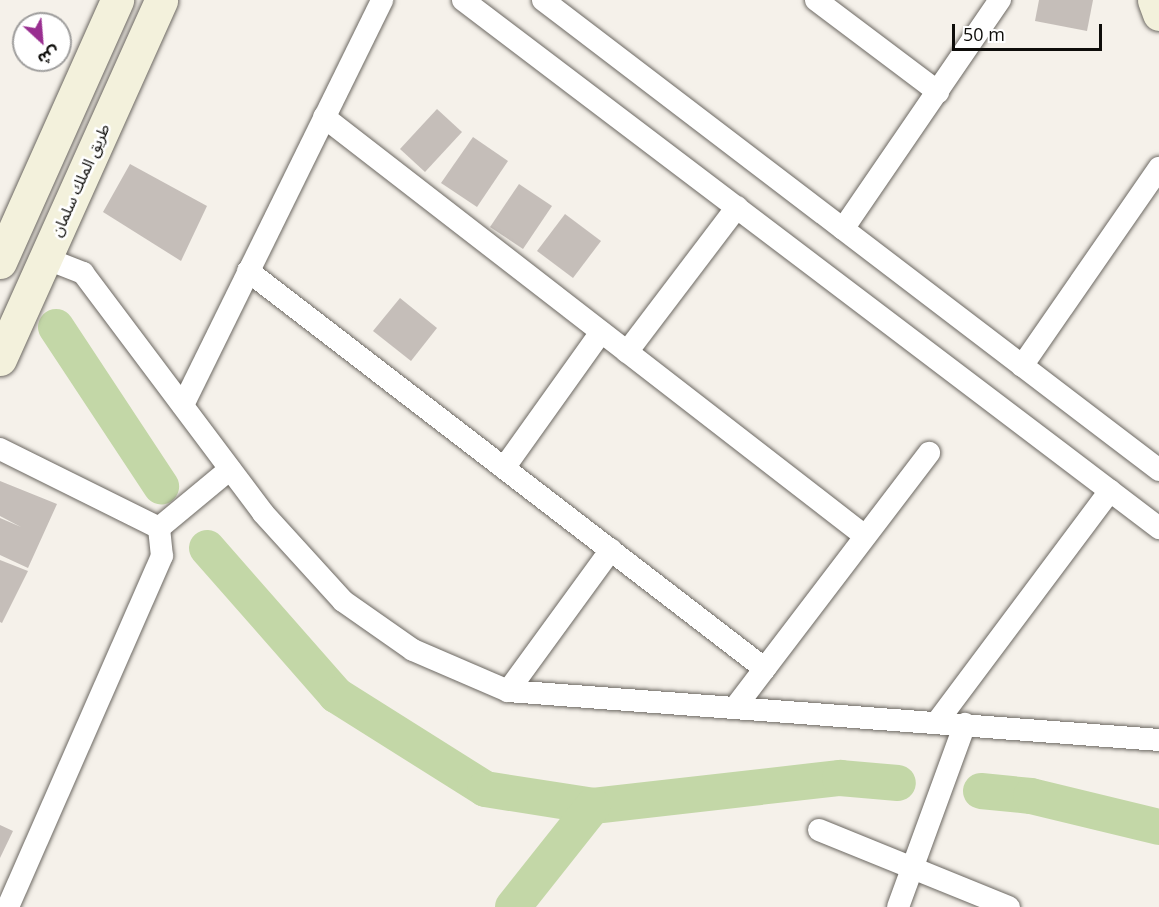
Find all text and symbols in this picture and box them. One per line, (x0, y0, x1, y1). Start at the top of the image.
north arrow (12, 12, 72, 72)
scale bar (955, 12, 1105, 50)
text: 50 m (963, 22, 1005, 46)
text: ش (34, 42, 64, 71)
street label: طريق الملك سلمان (46, 121, 114, 239)

